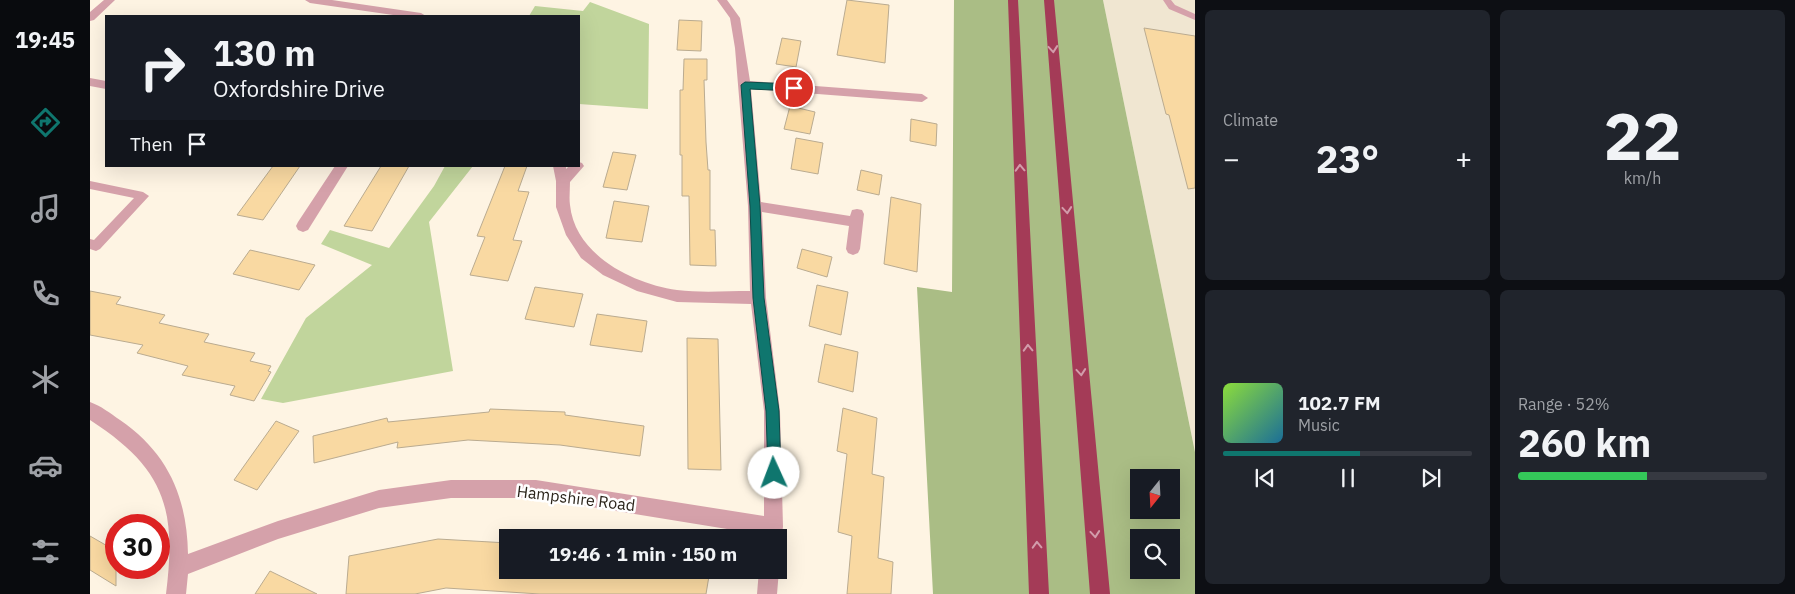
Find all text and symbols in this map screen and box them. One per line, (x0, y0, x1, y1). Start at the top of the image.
text: 19:45 (15, 25, 75, 54)
text: 130 m (213, 30, 316, 76)
icon: right (130, 35, 195, 100)
one-way arrow (1048, 45, 1059, 53)
pin (773, 67, 815, 109)
text: Oxfordshire Drive (213, 74, 385, 103)
icon: arrive (780, 74, 808, 102)
text: 22 (1603, 93, 1682, 178)
icon: directions (28, 105, 63, 140)
text: Climate (1223, 110, 1278, 130)
icon: arrive (183, 130, 211, 158)
text: Then (130, 132, 173, 156)
text: 23° (1316, 134, 1379, 183)
text: − (1223, 140, 1240, 177)
text: + (1455, 140, 1472, 177)
one-way arrow (1015, 164, 1026, 172)
text: km/h (1624, 168, 1661, 188)
icon: music (28, 191, 63, 226)
one-way arrow (1062, 207, 1073, 215)
icon: phone (28, 276, 63, 311)
one-way arrow (1023, 344, 1034, 352)
icon: climate (28, 362, 63, 397)
one-way arrow (1075, 369, 1086, 377)
text: 102.7 FM (1298, 391, 1381, 415)
text: Range · 52% (1518, 394, 1610, 414)
text: Music (1298, 415, 1340, 435)
text: 260 km (1518, 418, 1651, 467)
position arrow (747, 446, 799, 498)
icon: car (28, 448, 63, 483)
icon: previous (1251, 464, 1279, 492)
icon: pause (1334, 464, 1362, 492)
icon: next (1417, 464, 1445, 492)
north arrow (1130, 469, 1180, 519)
map controls (1130, 469, 1180, 579)
street label: Hampshire Road (516, 481, 636, 515)
speed limit sign: 30 (105, 514, 170, 579)
button: search (1130, 529, 1180, 579)
one-way arrow (1089, 531, 1100, 539)
icon: filters (28, 534, 63, 569)
one-way arrow (1031, 541, 1042, 549)
text: 19:46 · 1 min · 150 m (549, 542, 737, 566)

